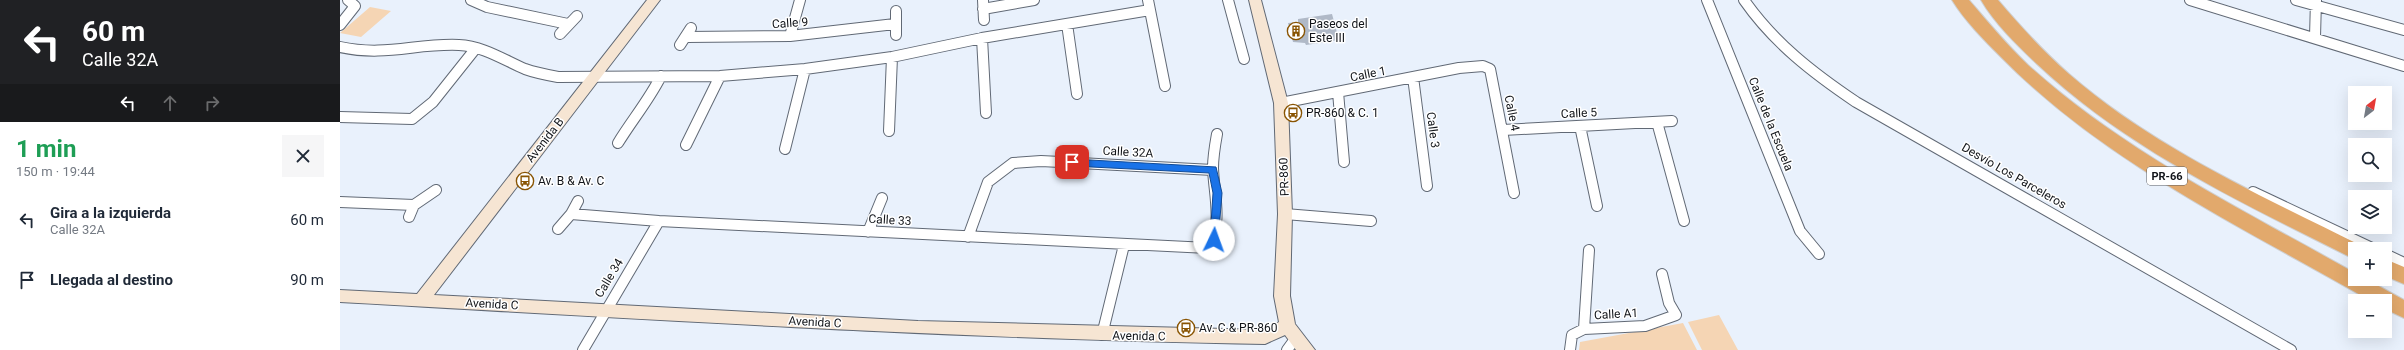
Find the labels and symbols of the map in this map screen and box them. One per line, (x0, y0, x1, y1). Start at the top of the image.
street label: Calle 9 (771, 15, 809, 31)
place label: Paseos del Este III (1309, 17, 1368, 45)
building icon: Paseos del Este III (1286, 21, 1306, 41)
street label: Calle 1 (1349, 64, 1387, 84)
street label: Calle de la Escuela (1746, 75, 1796, 173)
north arrow (2348, 86, 2392, 130)
street label: Calle 4 (1502, 94, 1522, 132)
bus stop icon: PR-860 & C. 1 (1283, 103, 1303, 123)
street label: Calle 5 (1561, 105, 1598, 121)
place label: PR-860 & C. 1 (1306, 106, 1379, 120)
street label: Calle 3 (1424, 111, 1442, 149)
street label: Avenida B (523, 115, 567, 165)
street label: Desvío Los Parceleros (1959, 140, 2069, 212)
street label: Calle 32A (1102, 144, 1154, 160)
pin (1055, 145, 1089, 179)
street label: PR-860 (1276, 157, 1292, 196)
road number: PR-66 (2147, 167, 2187, 185)
bus stop icon: Av. B & Av. C (515, 171, 535, 191)
place label: Av. B & Av. C (538, 174, 605, 188)
street label: Calle 33 (868, 212, 912, 228)
position arrow (1193, 219, 1235, 261)
street label: Calle 34 (592, 256, 626, 300)
street label: Avenida C (465, 296, 519, 312)
street label: Calle A1 (1594, 306, 1638, 322)
street label: Avenida C (788, 314, 842, 330)
bus stop icon: Av. C & PR-860 (1176, 318, 1196, 338)
place label: Av. C & PR-860 (1199, 321, 1278, 335)
street label: Avenida C (1112, 329, 1166, 343)

